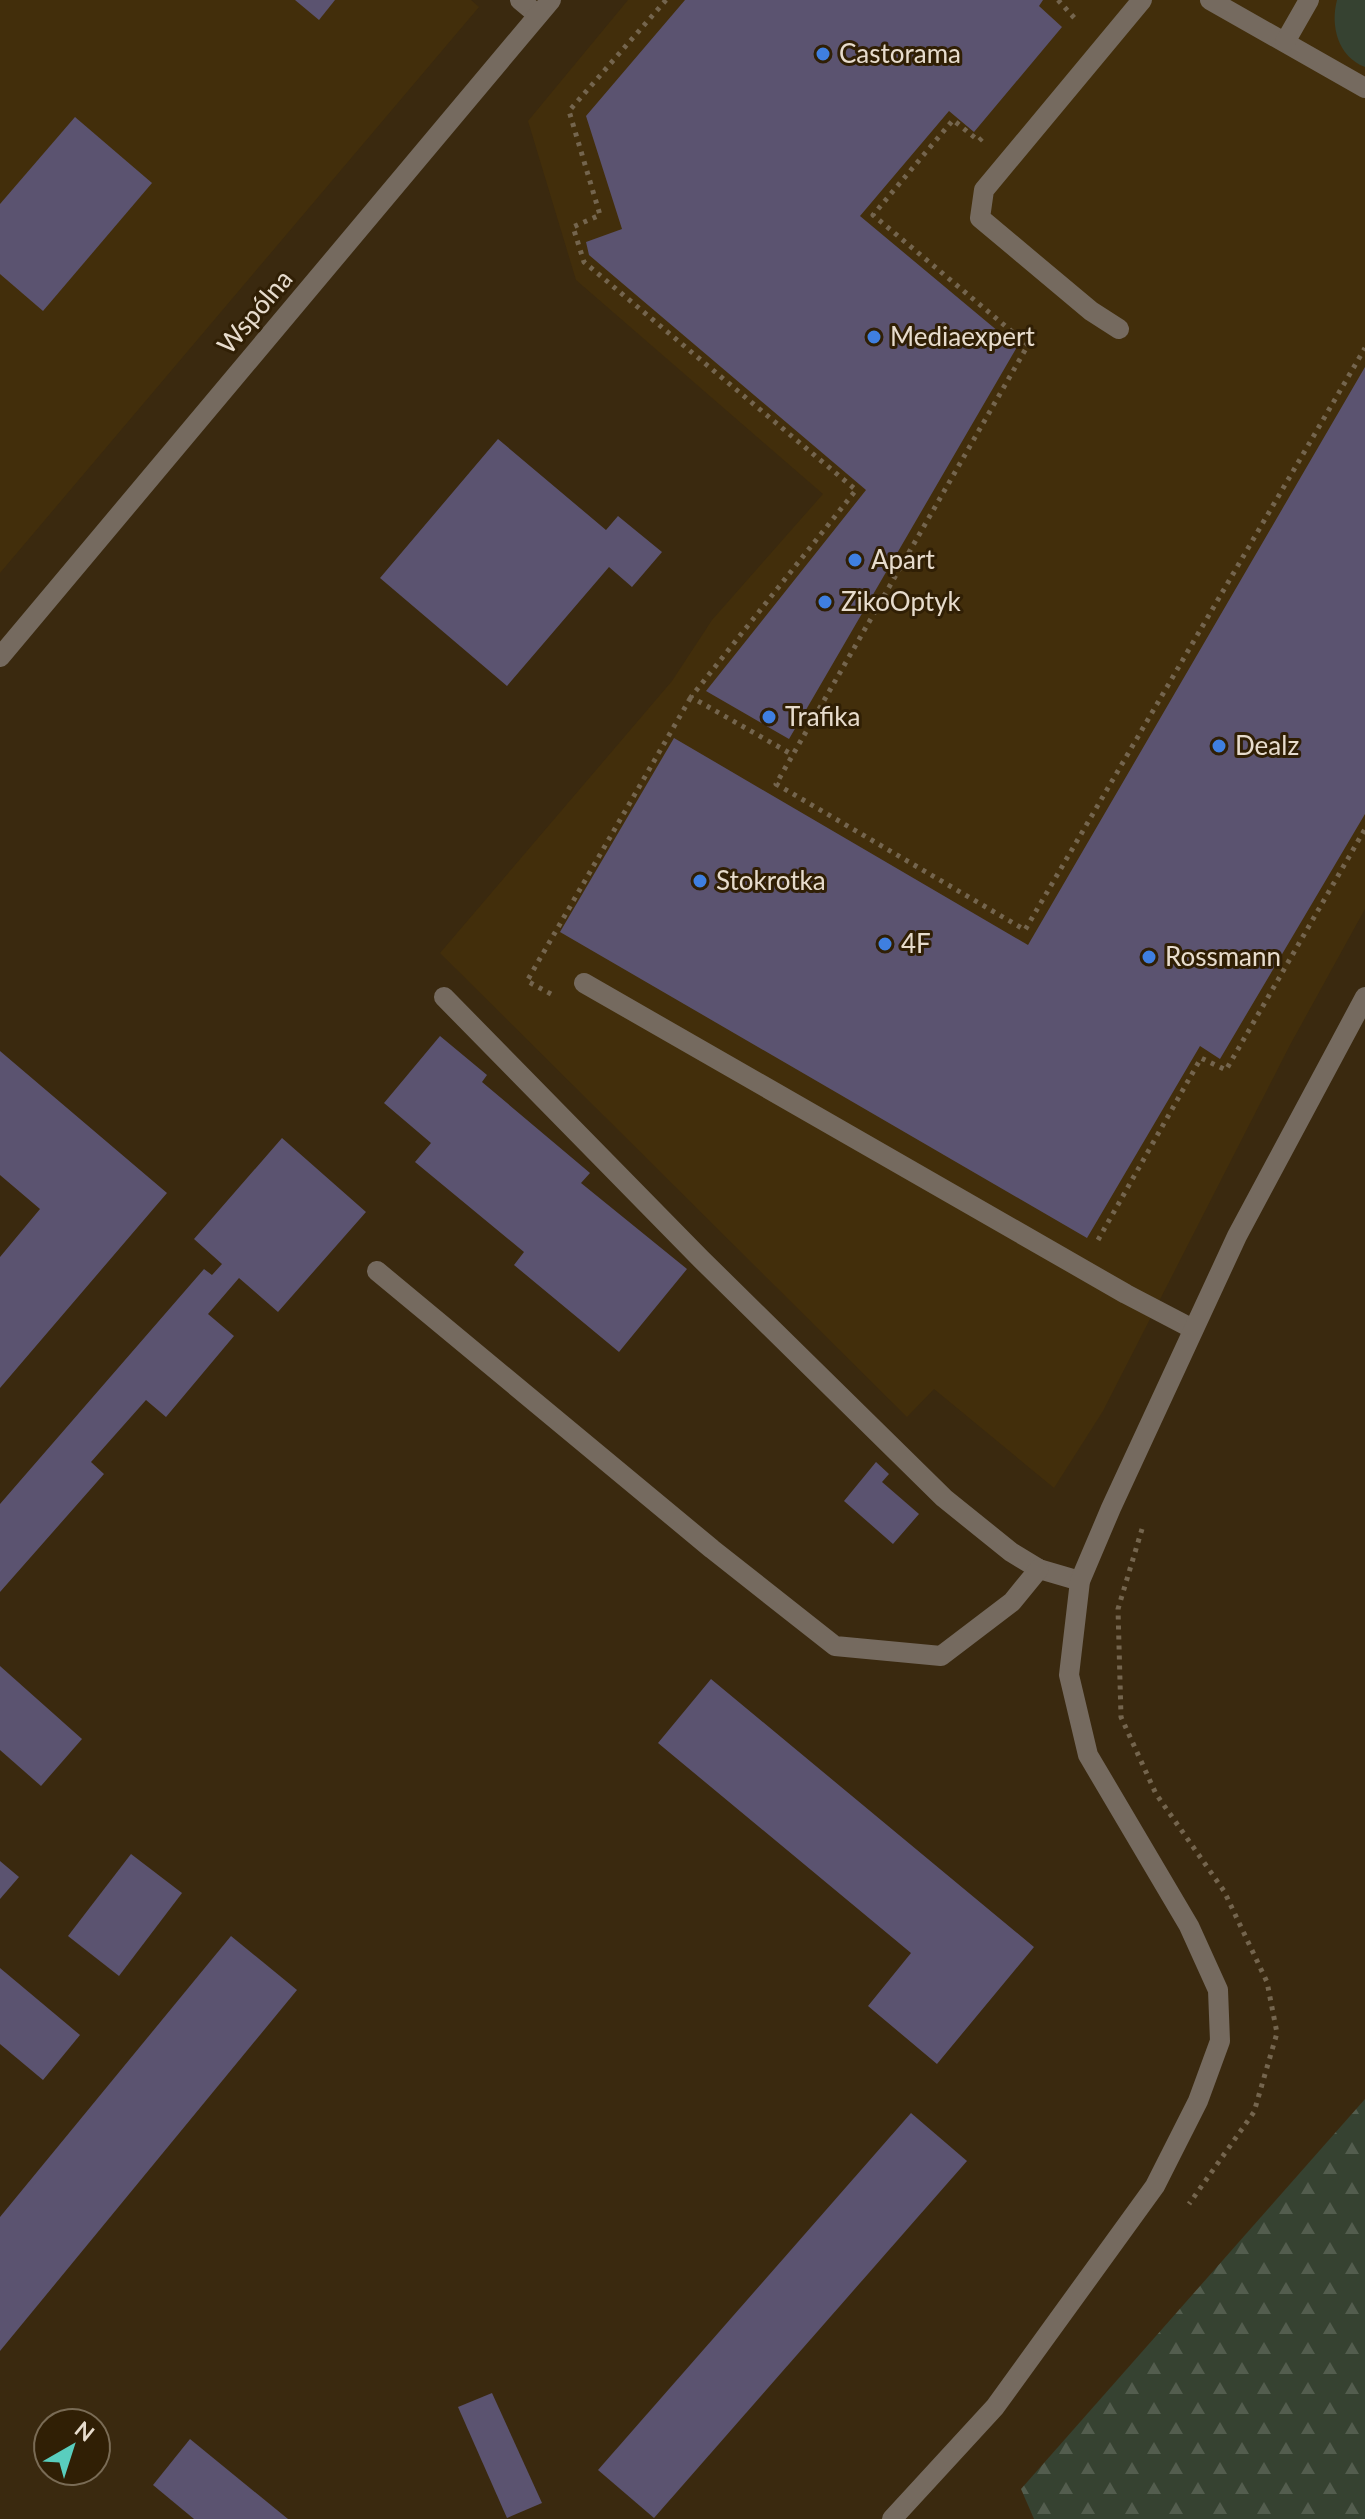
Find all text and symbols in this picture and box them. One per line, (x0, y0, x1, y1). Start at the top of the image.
place label: Castorama (839, 37, 961, 69)
marker: Castorama (814, 45, 832, 63)
street label: Wspólna (210, 263, 299, 360)
place label: Mediaexpert (890, 320, 1035, 352)
marker: Mediaexpert (865, 328, 883, 346)
place label: Apart (871, 543, 936, 575)
marker: Apart (846, 551, 864, 569)
place label: ZikoOptyk (841, 585, 962, 617)
marker: ZikoOptyk (816, 593, 834, 611)
place label: Trafika (785, 700, 861, 732)
marker: Trafika (760, 708, 778, 726)
place label: Dealz (1235, 729, 1299, 761)
marker: Dealz (1210, 737, 1228, 755)
place label: Stokrotka (716, 864, 826, 896)
marker: Stokrotka (691, 872, 709, 890)
place label: 4F (901, 927, 931, 959)
marker: 4F (876, 935, 894, 953)
place label: Rossmann (1165, 940, 1281, 972)
marker: Rossmann (1140, 948, 1158, 966)
north arrow (32, 2407, 112, 2487)
text: N (70, 2415, 100, 2447)

